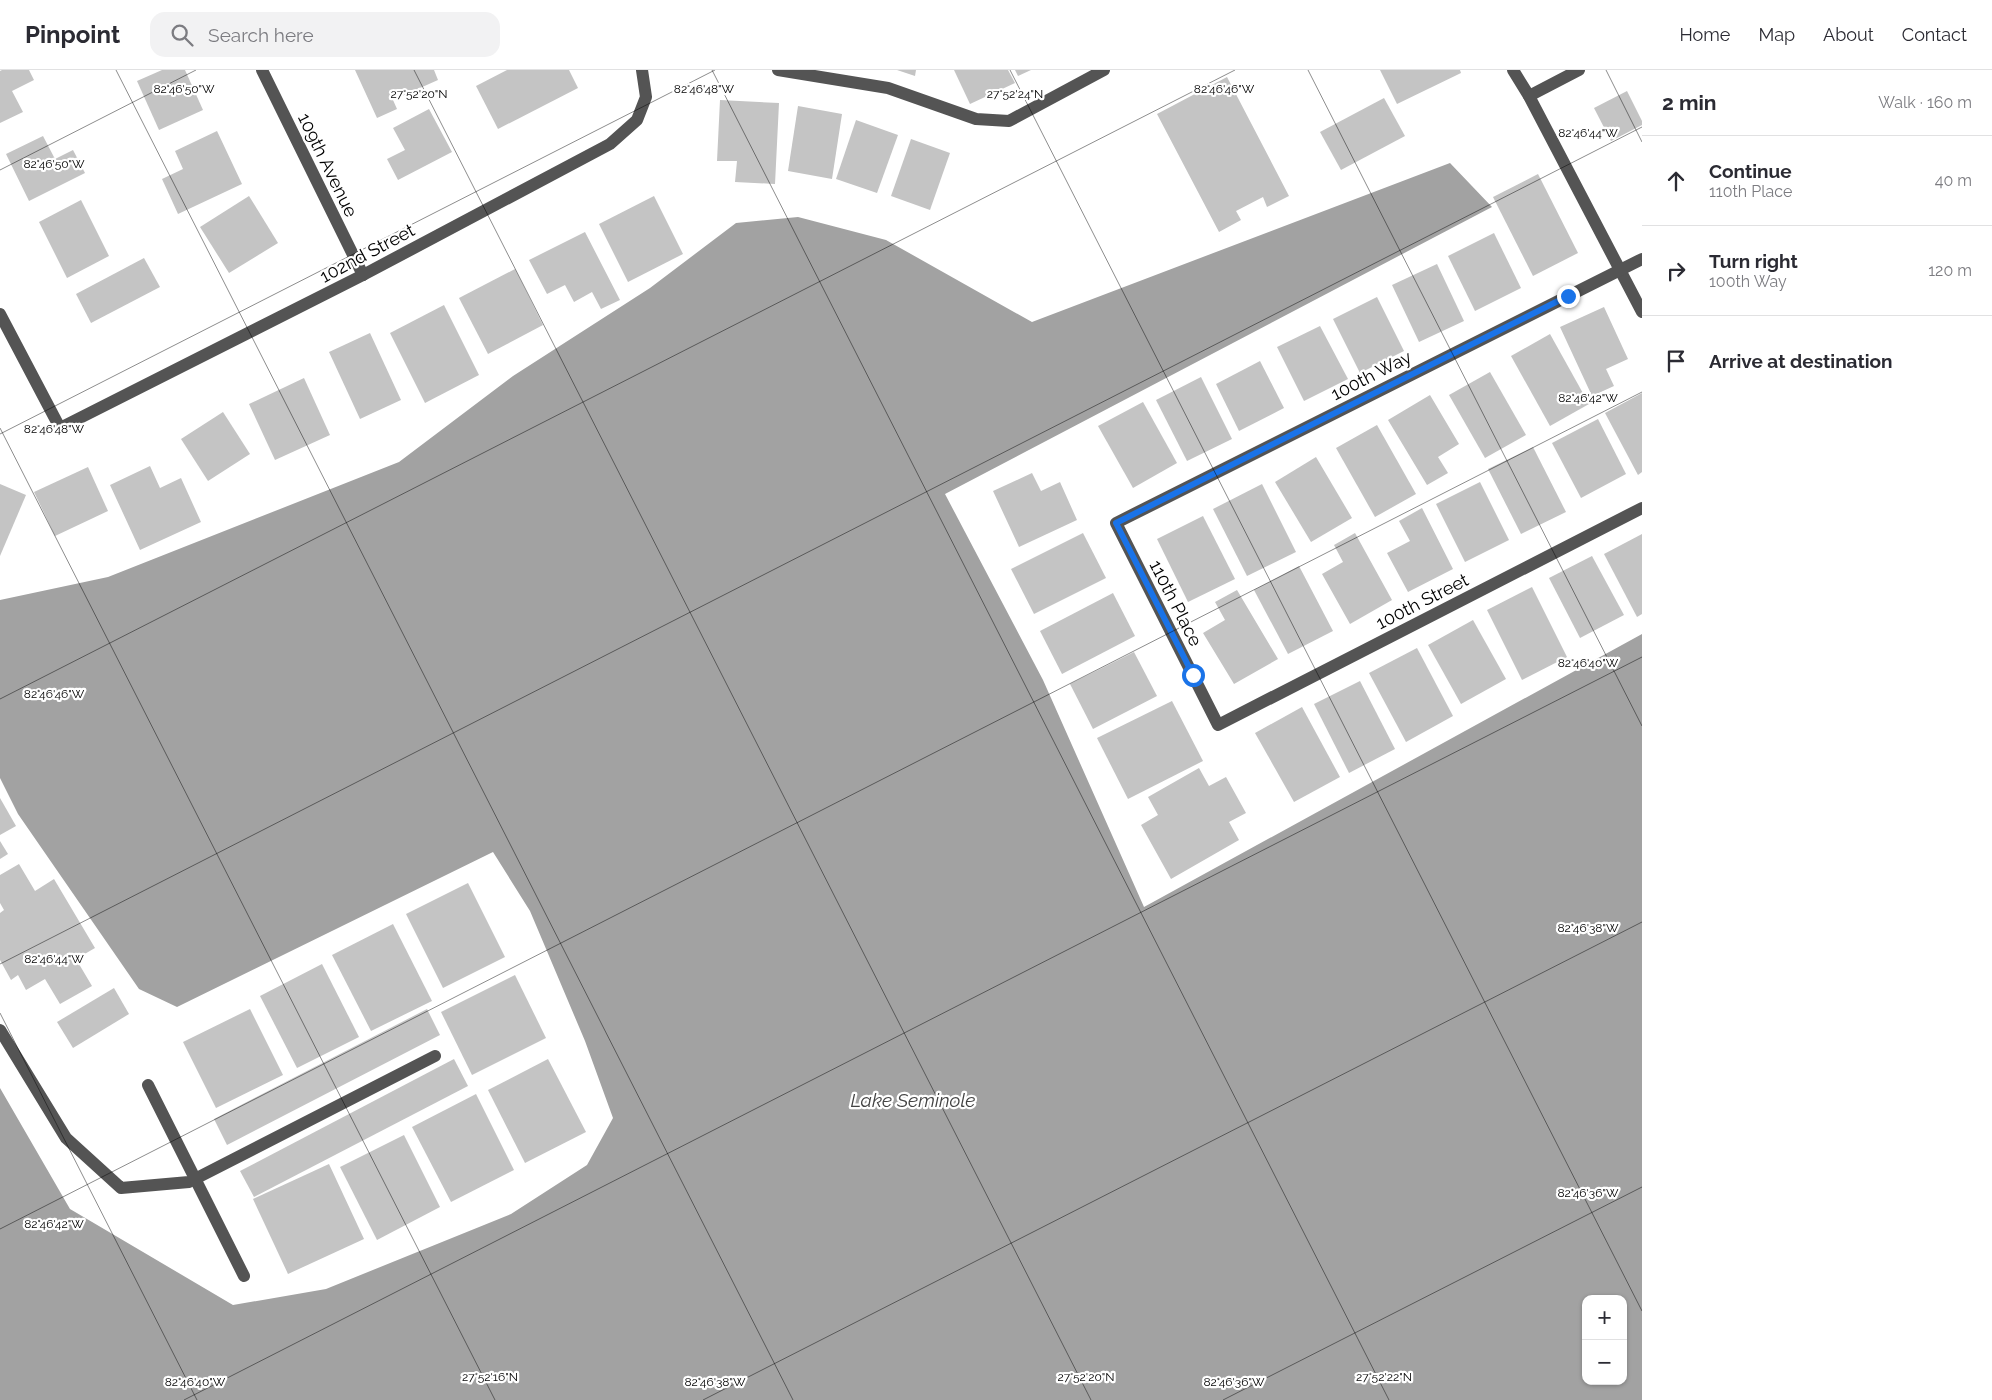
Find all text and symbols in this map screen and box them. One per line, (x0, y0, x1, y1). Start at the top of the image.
search box (150, 12, 500, 57)
text: Pinpoint (25, 20, 120, 49)
icon: search (168, 21, 196, 49)
text: Search here (208, 24, 314, 46)
text: Home (1679, 24, 1730, 45)
text: Map (1758, 24, 1795, 45)
text: About (1823, 24, 1874, 45)
text: Contact (1902, 24, 1967, 45)
text: 82°46'50"W (153, 82, 215, 96)
text: 82°46'48"W (674, 82, 735, 96)
text: 82°46'46"W (1194, 82, 1255, 96)
text: 27°52'20"N (390, 87, 448, 101)
text: 27°52'24"N (987, 87, 1043, 101)
text: 2 min (1662, 90, 1716, 115)
text: Walk · 160 m (1878, 93, 1972, 112)
street label: 109th Avenue (294, 110, 362, 221)
text: 82°46'44"W (1558, 126, 1618, 140)
text: 82°46'50"W (23, 157, 85, 171)
text: Continue (1709, 160, 1792, 182)
icon: ahead (1662, 167, 1690, 195)
text: 40 m (1935, 171, 1972, 190)
text: 110th Place (1709, 182, 1792, 201)
street label: 102nd Street (316, 219, 418, 287)
text: Turn right (1709, 250, 1798, 272)
icon: right (1662, 257, 1690, 285)
text: 120 m (1928, 261, 1972, 280)
text: 100th Way (1709, 272, 1787, 291)
route end (1557, 285, 1580, 308)
street label: 100th Way (1327, 346, 1415, 404)
icon: arrive (1662, 347, 1690, 375)
text: Arrive at destination (1709, 350, 1893, 372)
text: 82°46'42"W (1558, 391, 1618, 405)
text: 82°46'48"W (24, 422, 85, 436)
street label: 110th Place (1145, 556, 1207, 650)
street label: 100th Street (1372, 569, 1472, 633)
text: 82°46'40"W (1558, 656, 1619, 670)
route start (1182, 664, 1205, 687)
text: 82°46'46"W (24, 687, 85, 701)
text: 82°46'38"W (1557, 921, 1619, 935)
text: 82°46'44"W (24, 952, 84, 966)
water label: Lake Seminole (850, 1089, 976, 1111)
text: 82°46'36"W (1557, 1186, 1619, 1200)
text: 82°46'42"W (24, 1217, 84, 1231)
map controls (1582, 1295, 1627, 1385)
button: + (1582, 1295, 1627, 1340)
button: − (1582, 1340, 1627, 1385)
text: 27°52'16"N (462, 1370, 518, 1384)
text: 27°52'20"N (1057, 1370, 1115, 1384)
text: 27°52'22"N (1356, 1370, 1412, 1384)
text: 82°46'40"W (165, 1375, 226, 1389)
text: 82°46'38"W (684, 1375, 746, 1389)
text: 82°46'36"W (1203, 1375, 1265, 1389)

